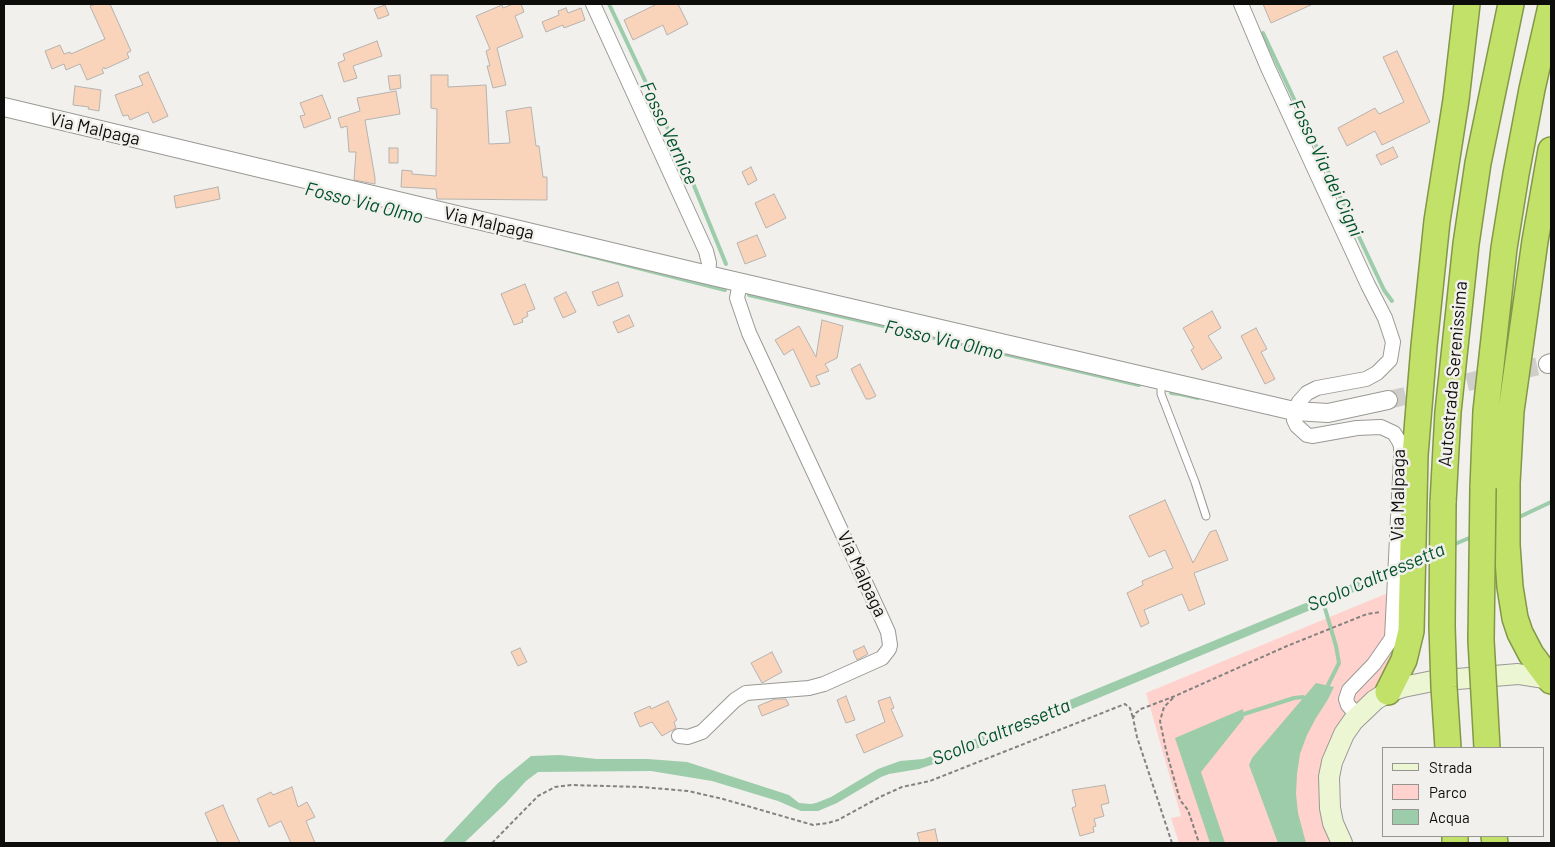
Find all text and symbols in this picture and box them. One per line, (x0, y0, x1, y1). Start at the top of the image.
water label: Fosso Vernice (635, 78, 703, 188)
water label: Fosso Via dei Cigni (1284, 96, 1368, 240)
street label: Via Malpaga (48, 108, 142, 150)
water label: Fosso Via Olmo (302, 177, 426, 229)
street label: Via Malpaga (442, 202, 536, 244)
street label: Autostrada Serenissima (1434, 280, 1472, 468)
water label: Fosso Via Olmo (882, 315, 1006, 365)
street label: Via Malpaga (1386, 449, 1410, 541)
street label: Via Malpaga (833, 528, 891, 620)
water label: Scolo Caltressetta (1304, 538, 1448, 616)
water label: Scolo Caltressetta (929, 694, 1073, 770)
legend (1382, 747, 1545, 837)
text: Strada (1429, 758, 1472, 776)
text: Parco (1429, 783, 1467, 801)
text: Acqua (1429, 808, 1470, 826)

